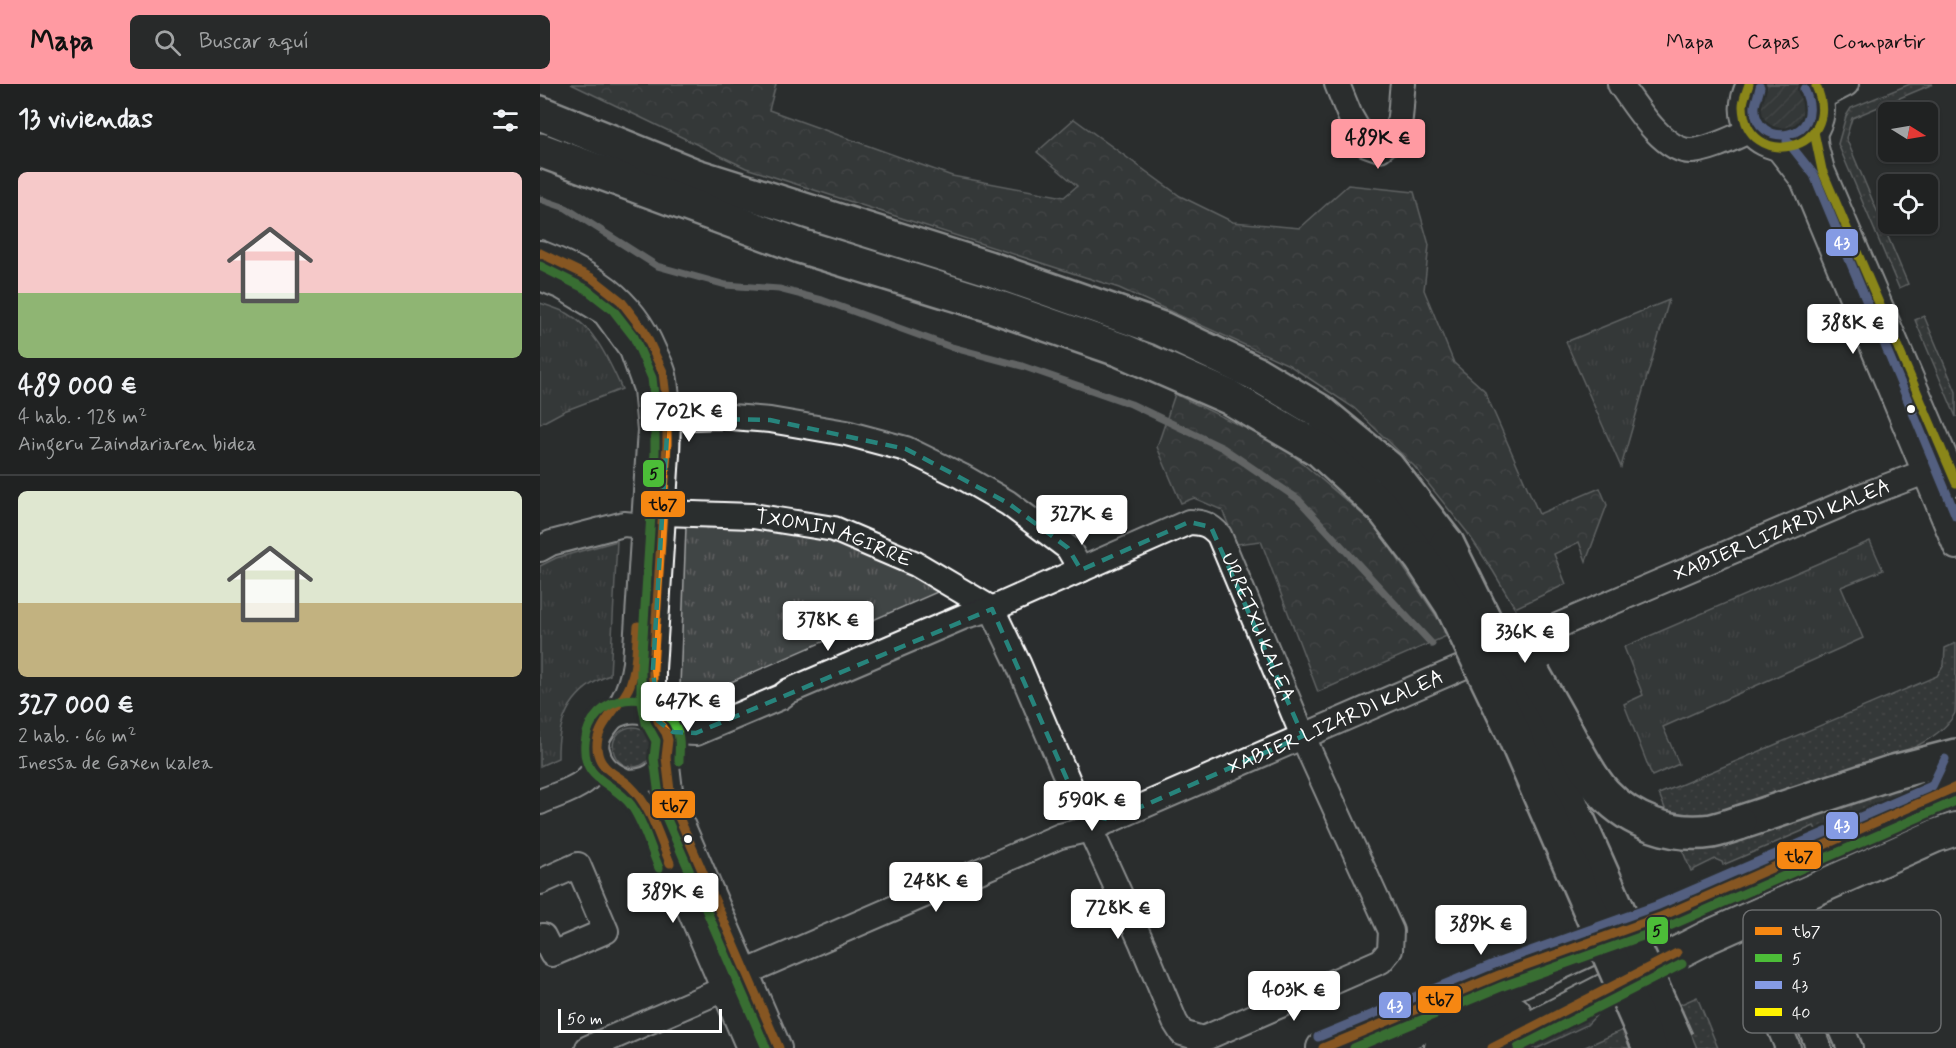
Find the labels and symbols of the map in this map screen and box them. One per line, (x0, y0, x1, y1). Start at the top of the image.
north arrow (1878, 102, 1938, 162)
pin: 489K € (1329, 119, 1427, 170)
line badge: 43 (1825, 228, 1859, 257)
text: 43 (1834, 233, 1850, 254)
pin: 388K € (1804, 304, 1902, 355)
pin: 702K € (640, 392, 738, 443)
unlabelled marker (1905, 403, 1917, 415)
line badge: 5 (642, 459, 665, 488)
text: 5 (649, 464, 659, 485)
street label: XABIER LIZARDI KALEA (1670, 473, 1894, 588)
line badge: tb7 (640, 490, 686, 518)
text: tb7 (648, 495, 678, 516)
pin: 327K € (1033, 495, 1131, 546)
street label: TXOMIN AGIRRE (753, 503, 916, 574)
street label: URRETXU KALEA (1214, 549, 1301, 706)
pin: 378K € (779, 601, 877, 652)
pin: 336K € (1476, 613, 1574, 664)
street label: XABIER LIZARDI KALEA (1224, 663, 1448, 781)
pin: 647K € (639, 682, 737, 733)
pin: 590K € (1043, 781, 1141, 832)
line badge: tb7 (651, 790, 696, 819)
text: tb7 (659, 796, 689, 817)
line badge: 43 (1825, 811, 1859, 840)
text: 43 (1834, 816, 1850, 837)
unlabelled marker (682, 833, 694, 845)
line badge: tb7 (1776, 841, 1822, 870)
text: tb7 (1784, 847, 1814, 868)
pin: 248K € (887, 862, 985, 913)
pin: 389K € (624, 873, 722, 924)
pin: 728K € (1069, 889, 1167, 940)
pin: 389K € (1432, 905, 1530, 956)
legend (1743, 910, 1941, 1033)
line badge: 5 (1646, 916, 1669, 945)
text: 5 (1652, 921, 1662, 942)
text: tb7 (1791, 922, 1821, 943)
text: 5 (1792, 949, 1802, 970)
pin: 403K € (1245, 971, 1343, 1022)
text: 43 (1792, 976, 1808, 997)
line badge: tb7 (1417, 985, 1462, 1014)
text: tb7 (1425, 990, 1455, 1011)
line badge: 43 (1378, 991, 1412, 1019)
text: 43 (1387, 996, 1403, 1017)
text: 40 (1792, 1003, 1810, 1024)
scale bar (558, 1006, 722, 1034)

